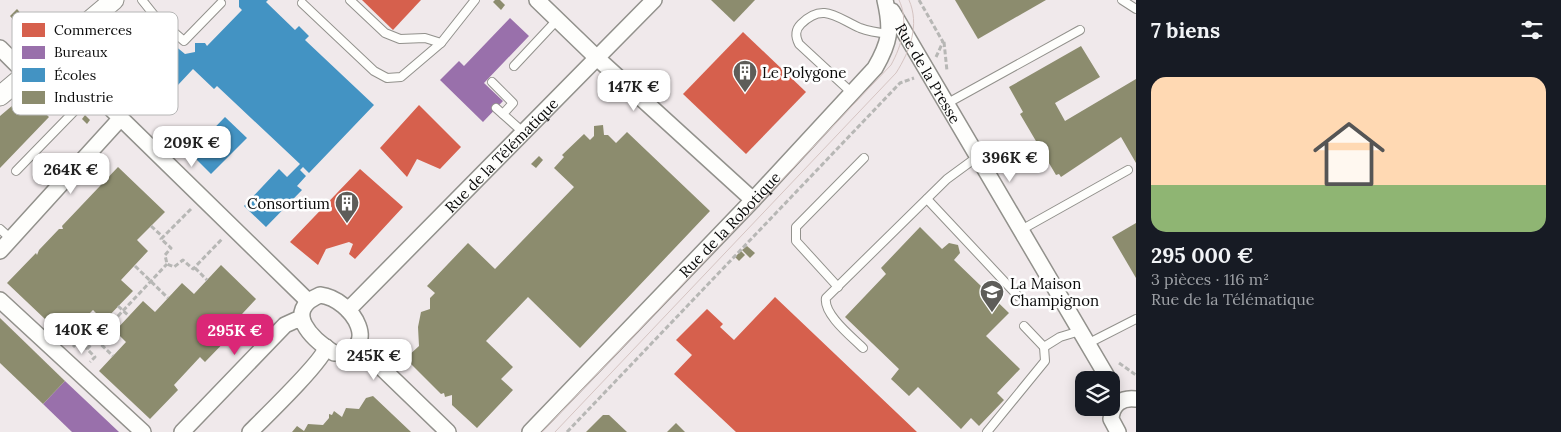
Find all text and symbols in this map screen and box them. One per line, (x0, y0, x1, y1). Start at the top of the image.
legend (12, 12, 178, 115)
icon: filters (1518, 16, 1546, 44)
text: 7 biens (1151, 17, 1220, 44)
street label: Rue de la Presse (892, 20, 965, 127)
text: Commerces (54, 21, 132, 39)
text: Bureaux (54, 43, 108, 61)
building icon: Le Polygone (732, 59, 758, 93)
place label: Le Polygone (762, 63, 846, 82)
text: Écoles (54, 66, 96, 84)
pin: 147K € (593, 70, 675, 112)
text: 147K € (608, 76, 660, 96)
text: Industrie (54, 88, 114, 106)
street label: Rue de la Télématique (440, 94, 562, 216)
icon: home (1304, 109, 1394, 199)
pin: 209K € (151, 126, 233, 168)
text: 209K € (164, 132, 220, 152)
pin: 396K € (969, 140, 1051, 183)
text: 396K € (982, 147, 1038, 167)
pin: 264K € (30, 152, 112, 195)
text: 264K € (43, 159, 99, 179)
street label: Rue de la Robotique (675, 167, 784, 281)
building icon: Consortium (334, 190, 360, 224)
place label: Consortium (247, 194, 330, 213)
text: 295 000 € (1151, 242, 1254, 269)
text: 3 pièces · 116 m² (1151, 269, 1269, 289)
place label: La Maison Champignon (1010, 274, 1099, 310)
school or university icon: La Maison Champignon (979, 279, 1005, 313)
text: Rue de la Télématique (1151, 289, 1314, 309)
pin: 140K € (41, 312, 123, 355)
pin: 295K € (194, 314, 276, 356)
text: 140K € (55, 319, 109, 339)
text: 295K € (208, 320, 262, 340)
pin: 245K € (333, 338, 415, 381)
text: 245K € (347, 345, 401, 365)
map controls (1075, 371, 1120, 416)
button: layers (1075, 371, 1120, 416)

